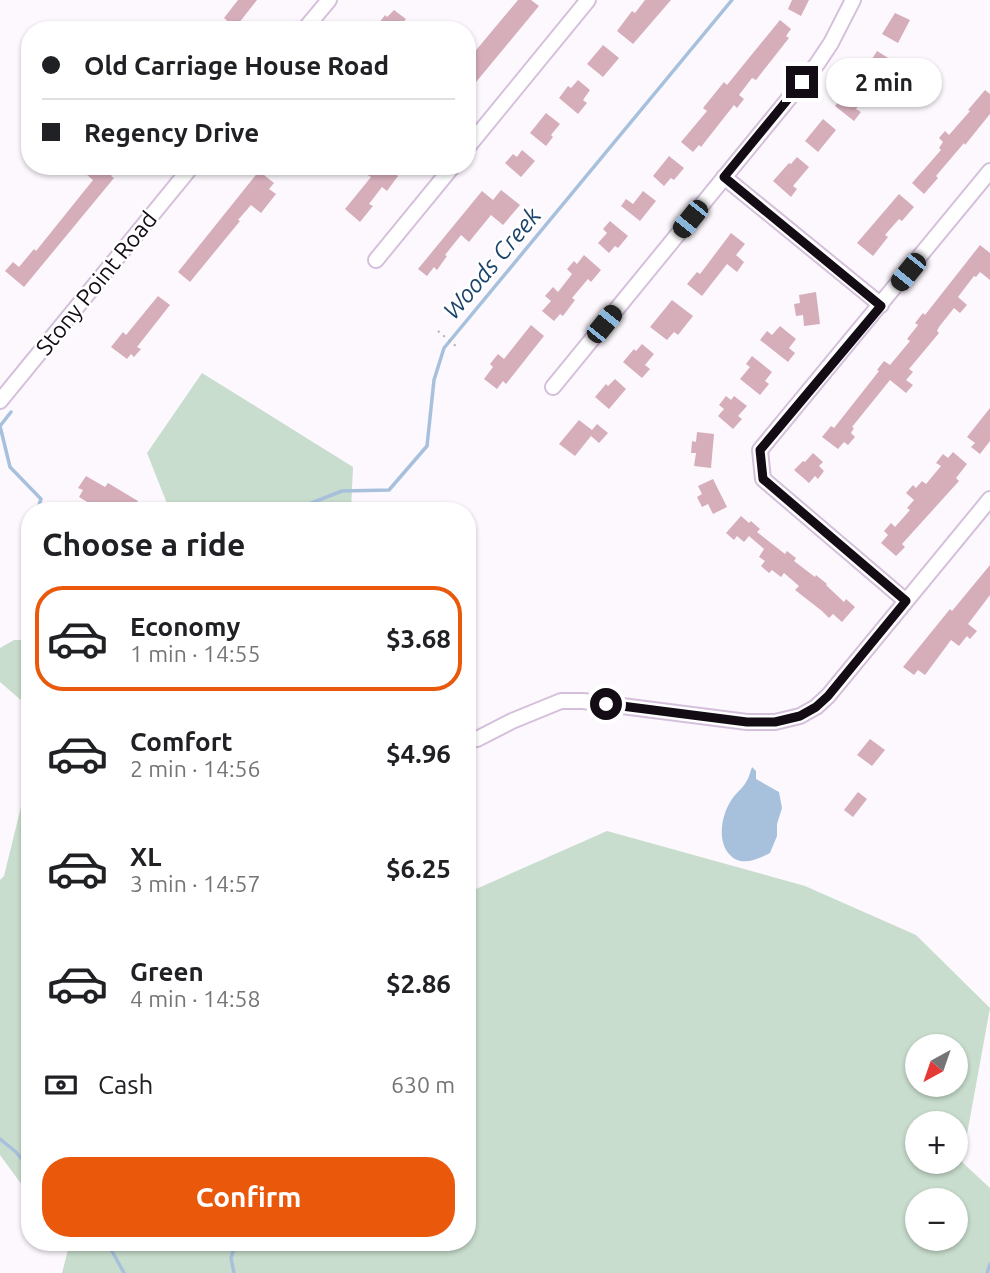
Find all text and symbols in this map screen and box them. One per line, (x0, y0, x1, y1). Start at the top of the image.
text: Old Carriage House Road (84, 51, 389, 80)
callout: 2 min (826, 57, 942, 106)
route end (786, 66, 818, 98)
text: 2 min (855, 70, 913, 95)
text: Regency Drive (84, 118, 259, 147)
car (669, 196, 712, 242)
water label: Woods Creek (438, 201, 547, 324)
street label: Stony Point Road (31, 206, 161, 360)
car (887, 249, 930, 295)
car (583, 301, 626, 347)
text: Choose a ride (42, 526, 245, 562)
icon: car (46, 607, 109, 670)
text: Economy (130, 612, 240, 641)
text: $3.68 (386, 624, 451, 653)
text: 1 min · 14:55 (130, 641, 261, 666)
route start (590, 688, 622, 720)
icon: car (46, 722, 109, 785)
text: Comfort (130, 727, 233, 756)
text: $4.96 (386, 739, 451, 768)
text: 2 min · 14:56 (130, 756, 261, 781)
icon: car (46, 837, 109, 900)
text: XL (130, 842, 161, 871)
text: $6.25 (386, 854, 451, 883)
text: 3 min · 14:57 (130, 871, 261, 896)
icon: car (46, 952, 109, 1015)
text: Green (130, 957, 204, 986)
text: $2.86 (386, 969, 451, 998)
text: 4 min · 14:58 (130, 986, 261, 1011)
north arrow (905, 1034, 968, 1097)
map controls (905, 1034, 968, 1251)
icon: cash (42, 1066, 80, 1104)
text: Cash (98, 1070, 153, 1099)
text: 630 m (391, 1072, 455, 1097)
button: + (905, 1111, 968, 1174)
button: Confirm (42, 1157, 455, 1237)
button: − (905, 1188, 968, 1251)

